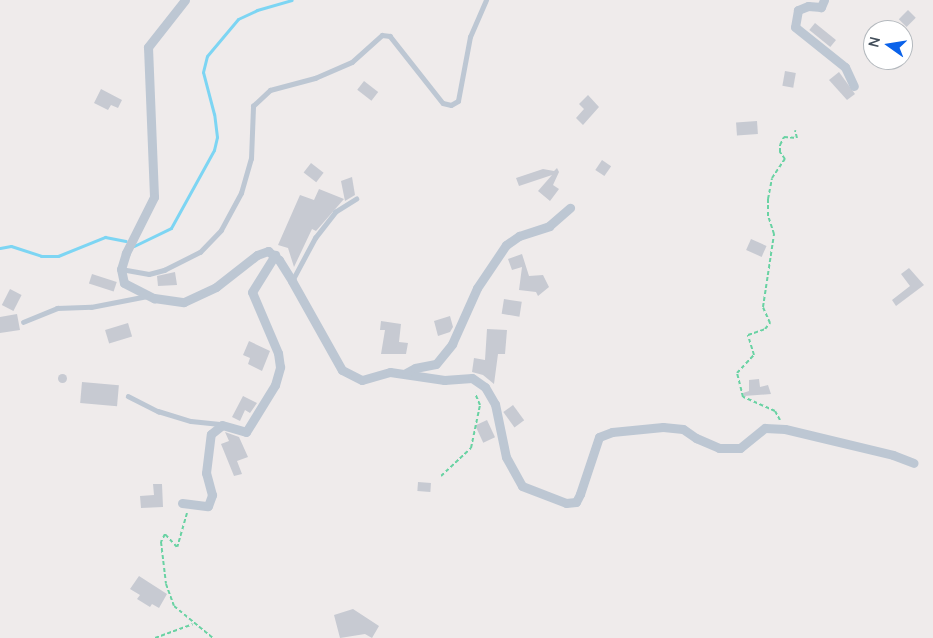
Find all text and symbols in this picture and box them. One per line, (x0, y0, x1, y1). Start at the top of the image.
north arrow (863, 20, 913, 70)
text: N (863, 35, 884, 49)

